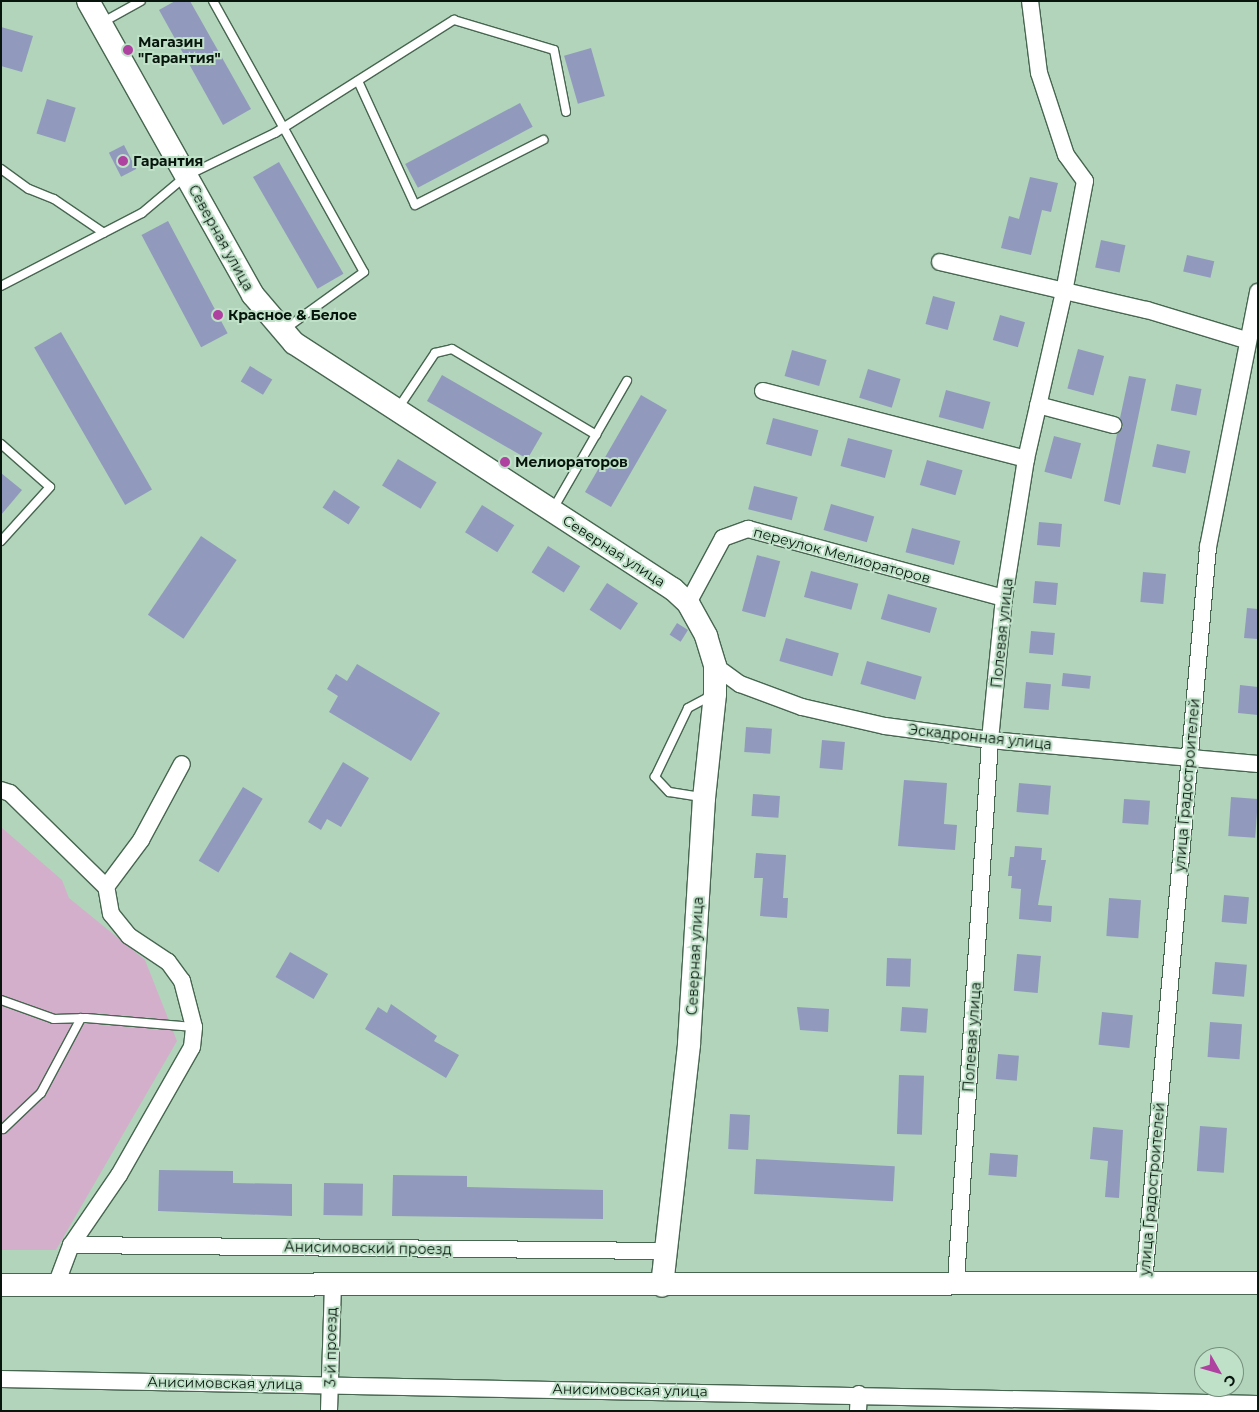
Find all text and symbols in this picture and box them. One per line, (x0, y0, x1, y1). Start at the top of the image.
place label: Магазин "Гарантия" (138, 34, 221, 66)
marker: Магазин "Гарантия" (122, 44, 134, 56)
place label: Гарантия (133, 153, 203, 169)
marker: Гарантия (117, 155, 129, 167)
street label: Северная улица (185, 182, 257, 294)
place label: Красное & Белое (228, 307, 357, 323)
marker: Красное & Белое (212, 309, 224, 321)
place label: Мелиораторов (515, 454, 628, 470)
marker: Мелиораторов (499, 456, 511, 468)
street label: Северная улица (560, 512, 668, 590)
street label: переулок Мелиораторов (752, 523, 932, 587)
street label: Полевая улица (988, 577, 1016, 689)
street label: улица Градостроителей (1171, 698, 1203, 872)
street label: Эскадронная улица (907, 721, 1053, 753)
street label: Северная улица (684, 896, 706, 1016)
street label: Полевая улица (960, 981, 984, 1093)
street label: улица Градостроителей (1136, 1102, 1168, 1276)
street label: Анисимовский проезд (284, 1238, 452, 1258)
street label: 3-й проезд (322, 1307, 340, 1387)
north arrow (1194, 1347, 1244, 1397)
text: С (1220, 1371, 1240, 1390)
street label: Анисимовская улица (147, 1373, 303, 1393)
street label: Анисимовская улица (552, 1380, 708, 1400)

